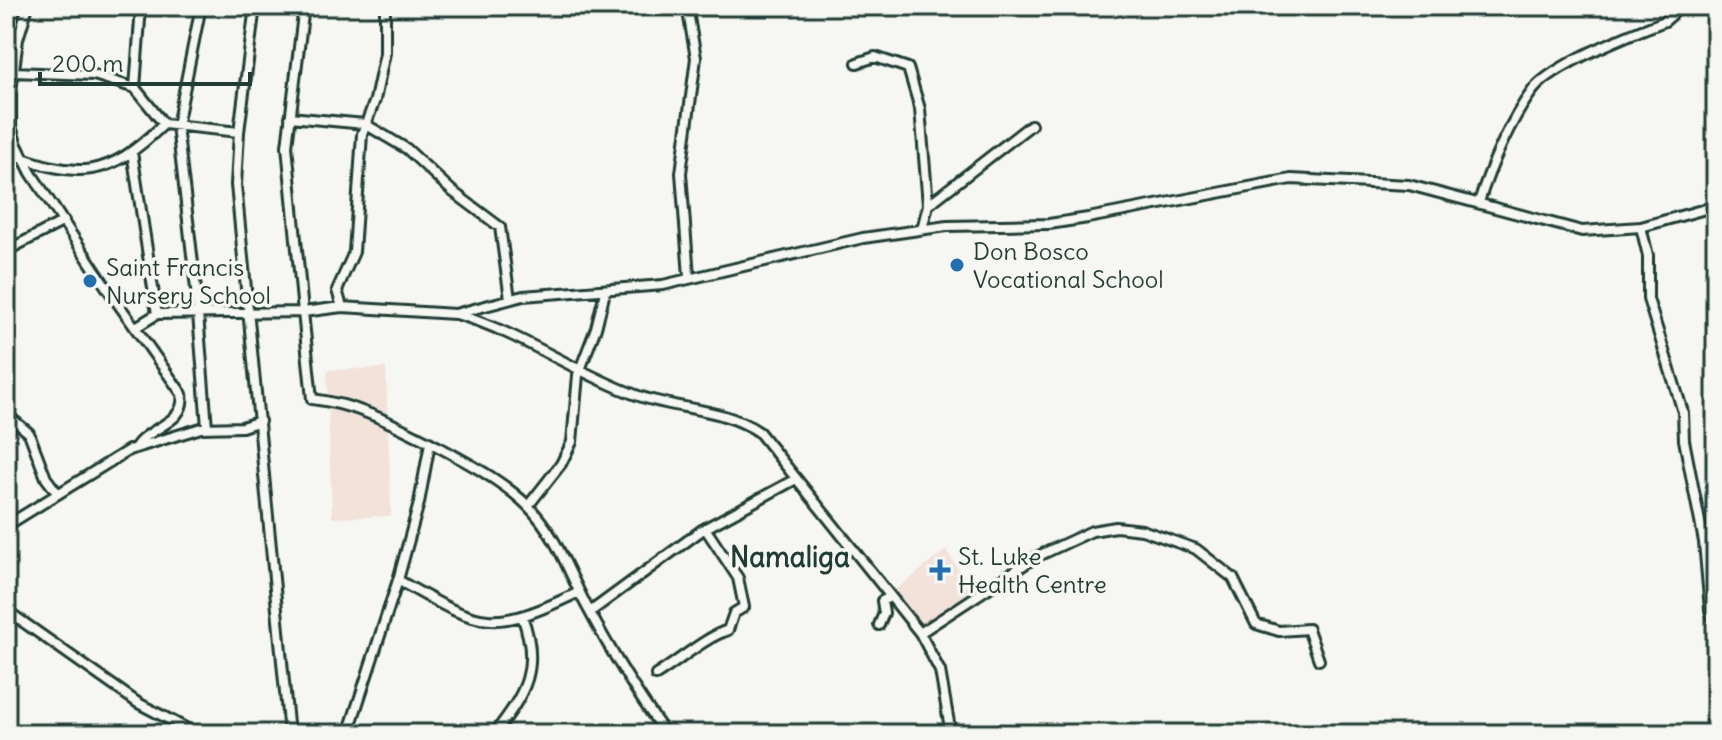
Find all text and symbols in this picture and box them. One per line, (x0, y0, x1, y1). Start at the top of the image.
scale bar (40, 36, 250, 86)
text: 200 m (52, 48, 124, 78)
place label: Don Bosco Vocational School (973, 236, 1164, 294)
place label: Saint Francis Nursery School (106, 252, 271, 310)
marker: Don Bosco Vocational School (948, 256, 966, 274)
marker: Saint Francis Nursery School (81, 272, 99, 290)
district label: Namaliga (730, 539, 850, 575)
place label: St. Luke Health Centre (958, 541, 1107, 599)
marker: St. Luke Health Centre (929, 559, 951, 581)

